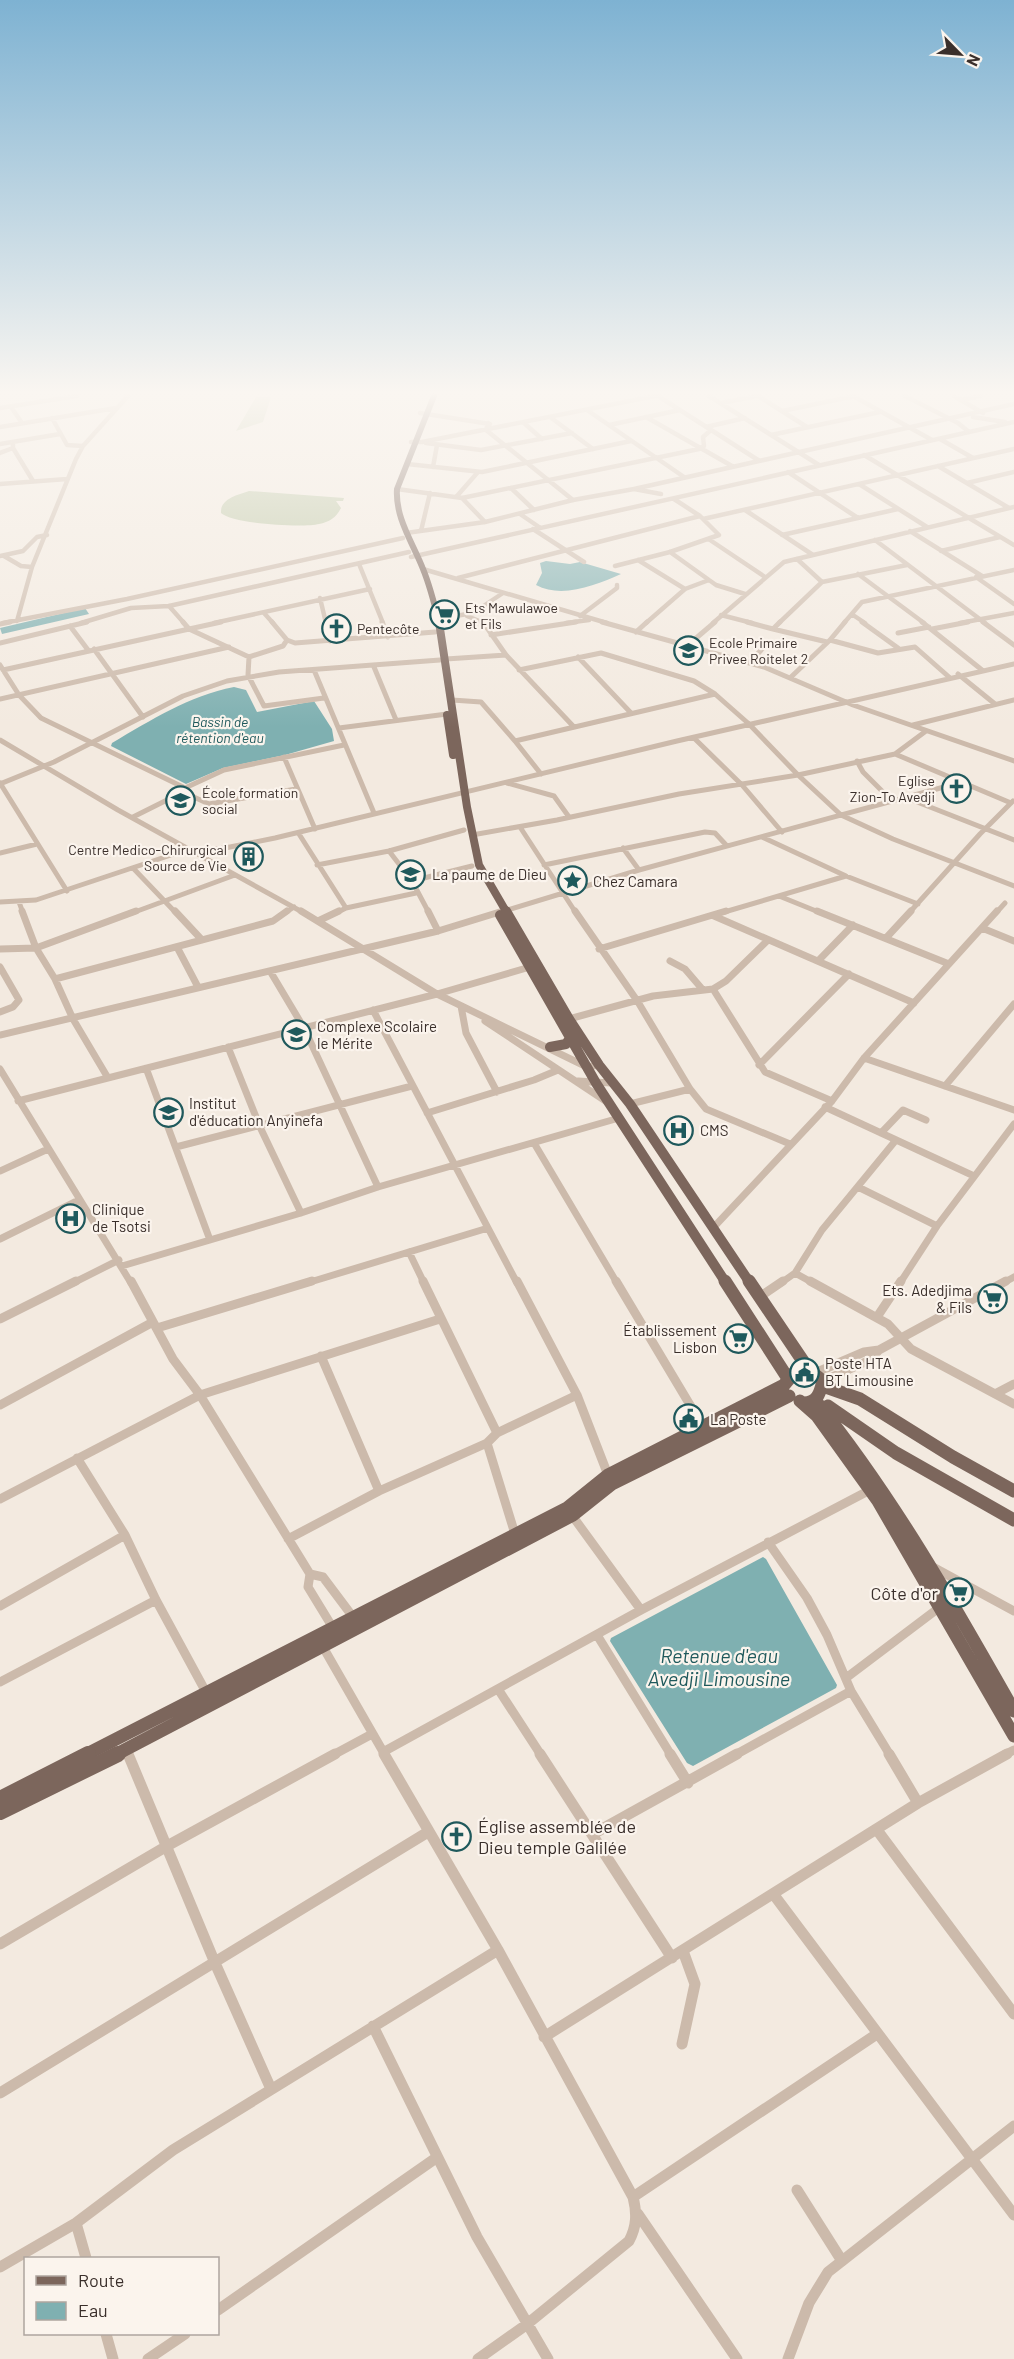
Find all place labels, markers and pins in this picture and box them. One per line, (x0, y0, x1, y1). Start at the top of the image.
supermarket icon: Ets Mawulawoe et Fils (428, 599, 460, 631)
place label: Ets Mawulawoe et Fils (465, 599, 558, 632)
church icon: Pentecôte (320, 612, 352, 644)
place label: Pentecôte (357, 620, 419, 637)
school or university icon: Ecole Primaire Privee Roitelet 2 (672, 634, 704, 666)
place label: Ecole Primaire Privee Roitelet 2 (709, 634, 808, 667)
place label: Eglise Zion-To Avedji (850, 772, 935, 805)
church icon: Eglise Zion-To Avedji (940, 772, 972, 804)
school or university icon: École formation social (165, 784, 197, 816)
place label: École formation social (202, 784, 298, 817)
place label: Centre Medico-Chirurgical Source de Vie (68, 841, 227, 874)
building icon: Centre Medico-Chirurgical Source de Vie (232, 841, 264, 873)
school or university icon: La paume de Dieu (395, 858, 427, 890)
place label: La paume de Dieu (432, 865, 547, 883)
place icon: Chez Camara (556, 865, 588, 897)
place label: Chez Camara (593, 872, 678, 890)
place label: Complexe Scolaire le Mérite (317, 1017, 437, 1052)
school or university icon: Complexe Scolaire le Mérite (280, 1019, 312, 1051)
place label: Institut d'éducation Anyinefa (189, 1094, 323, 1129)
school or university icon: Institut d'éducation Anyinefa (152, 1096, 184, 1128)
hospital icon: CMS (663, 1114, 695, 1146)
place label: CMS (700, 1121, 729, 1139)
place label: Clinique de Tsotsi (92, 1200, 151, 1235)
hospital icon: Clinique de Tsotsi (55, 1202, 87, 1234)
place label: Ets. Adedjima & Fils (882, 1281, 972, 1316)
supermarket icon: Ets. Adedjima & Fils (977, 1283, 1009, 1315)
place label: Établissement Lisbon (623, 1321, 717, 1356)
supermarket icon: Établissement Lisbon (722, 1323, 754, 1355)
place label: Poste HTA BT Limousine (825, 1354, 914, 1389)
public building icon: Poste HTA BT Limousine (788, 1356, 820, 1388)
public building icon: La Poste (673, 1403, 705, 1435)
place label: La Poste (710, 1410, 766, 1428)
supermarket icon: Côte d'or (943, 1577, 975, 1609)
place label: Côte d'or (870, 1582, 938, 1604)
place label: Église assemblée de Dieu temple Galilée (478, 1815, 636, 1858)
church icon: Église assemblée de Dieu temple Galilée (441, 1820, 473, 1852)

